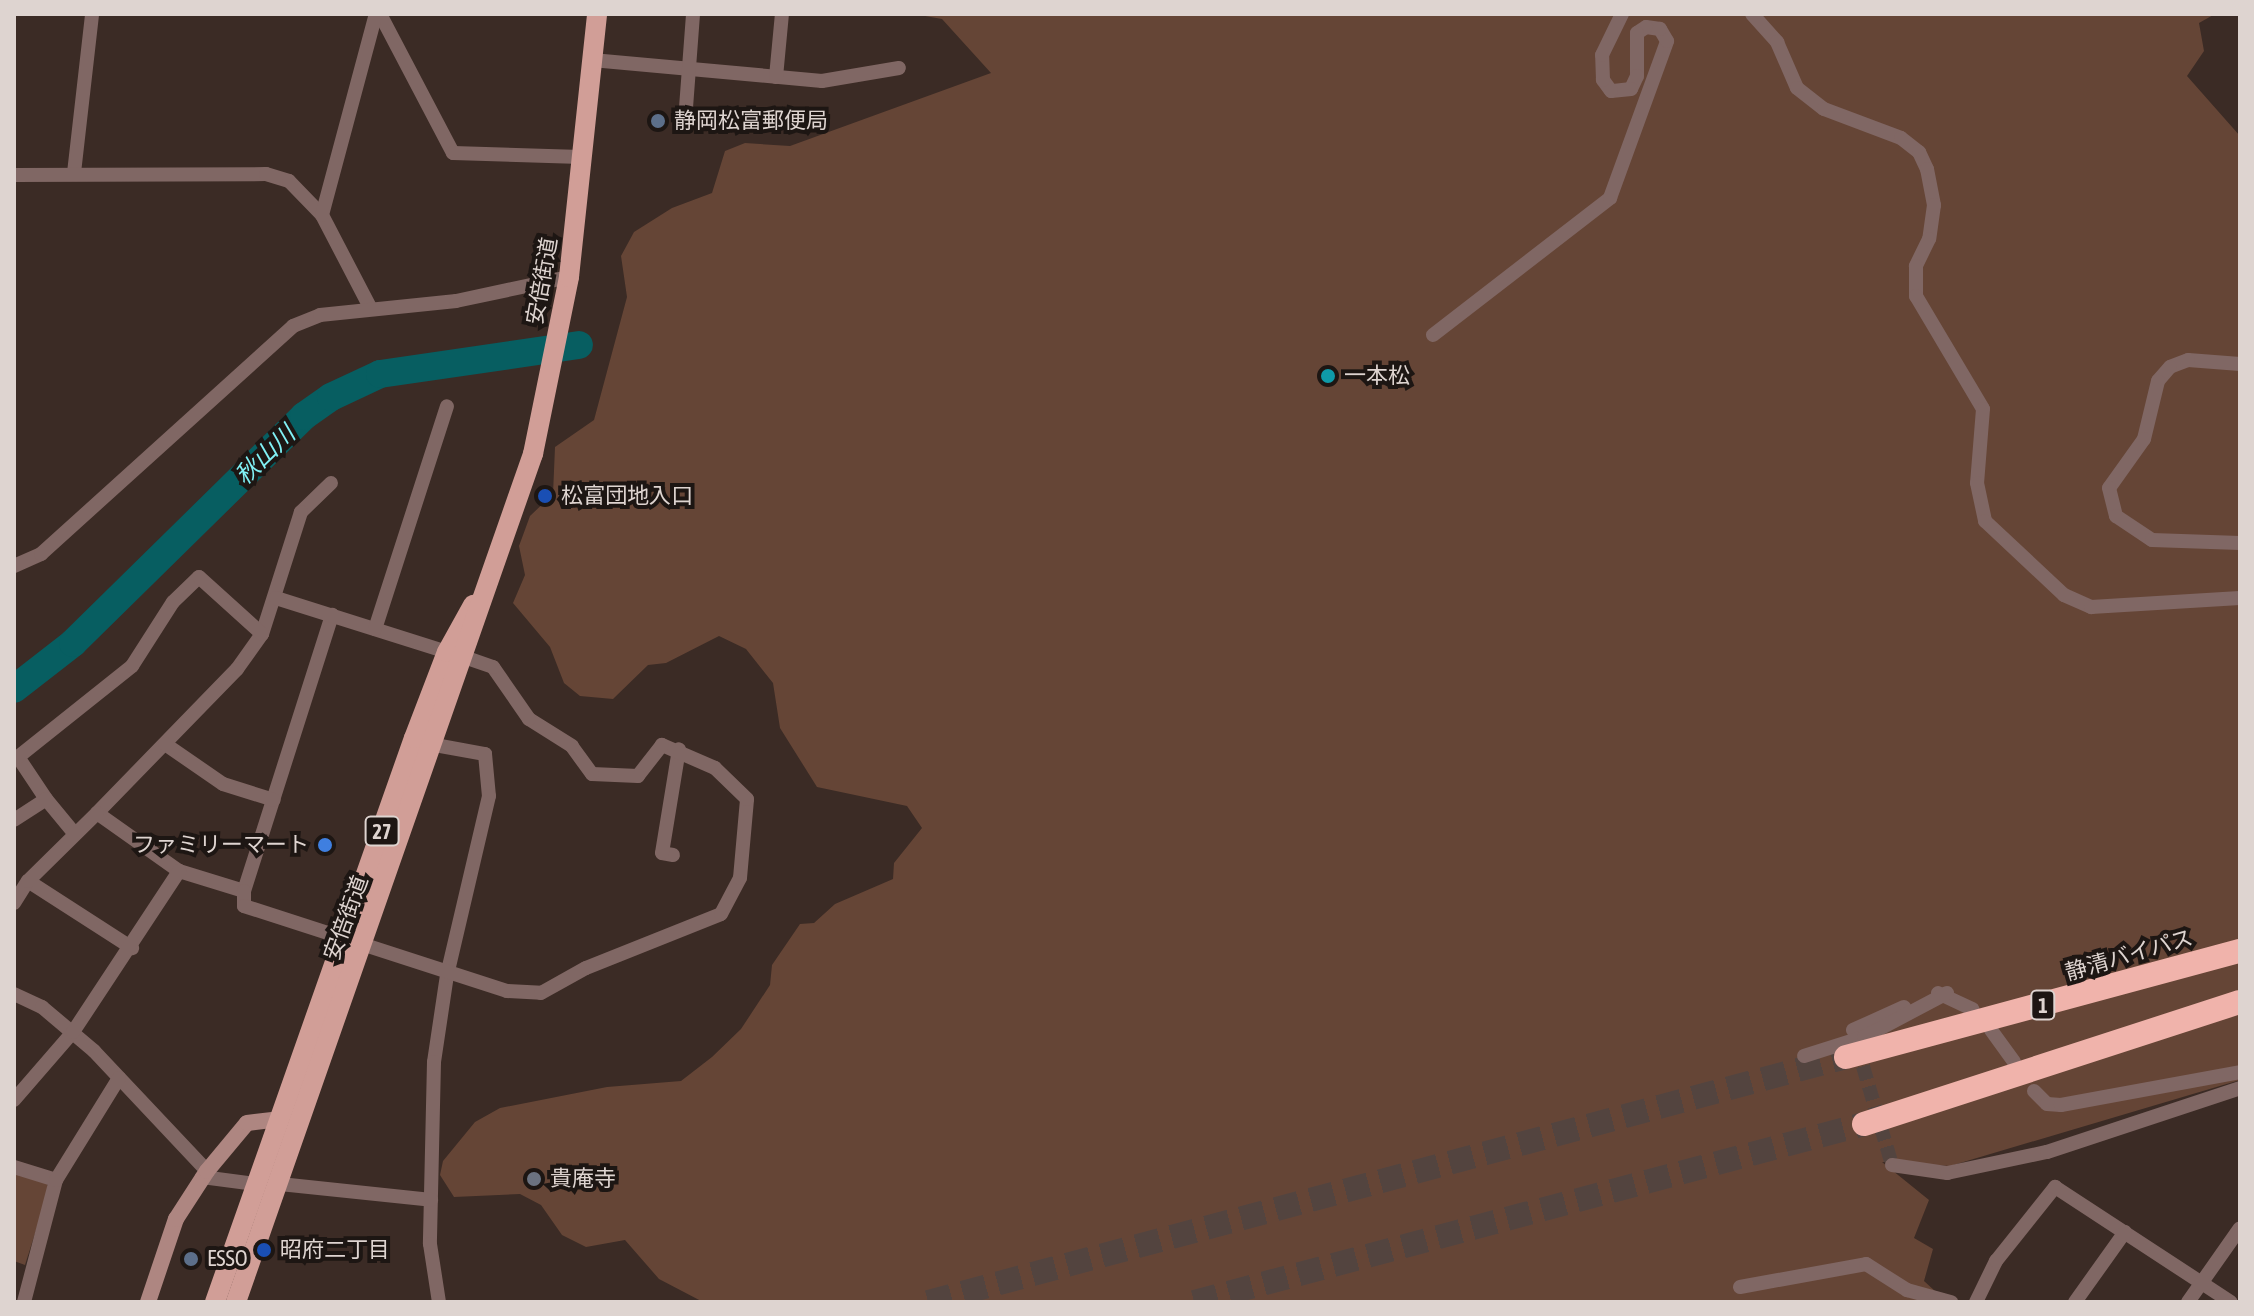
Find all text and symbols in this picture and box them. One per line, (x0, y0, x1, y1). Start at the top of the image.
place label: 静岡松富郵便局 (674, 108, 828, 134)
marker: 静岡松富郵便局 (649, 112, 667, 130)
street label: 安倍街道 (521, 235, 563, 327)
place label: 一本松 (1344, 363, 1410, 389)
marker: 一本松 (1319, 367, 1337, 385)
water label: 秋山川 (229, 420, 301, 490)
place label: 松富団地入口 (561, 483, 693, 509)
marker: 松富団地入口 (536, 487, 554, 505)
road number: 27 (364, 815, 400, 847)
place label: ファミリーマート (133, 832, 309, 858)
marker: ファミリーマート (316, 836, 334, 854)
street label: 安倍街道 (319, 872, 373, 964)
street label: 静清バイパス (2062, 924, 2196, 986)
road number: 1 (2029, 989, 2057, 1021)
place label: 貴庵寺 (550, 1166, 616, 1192)
marker: 貴庵寺 (525, 1170, 543, 1188)
place label: 昭府二丁目 (280, 1237, 390, 1263)
marker: 昭府二丁目 (255, 1241, 273, 1259)
place label: ESSO (207, 1246, 248, 1272)
marker: ESSO (182, 1250, 200, 1268)

